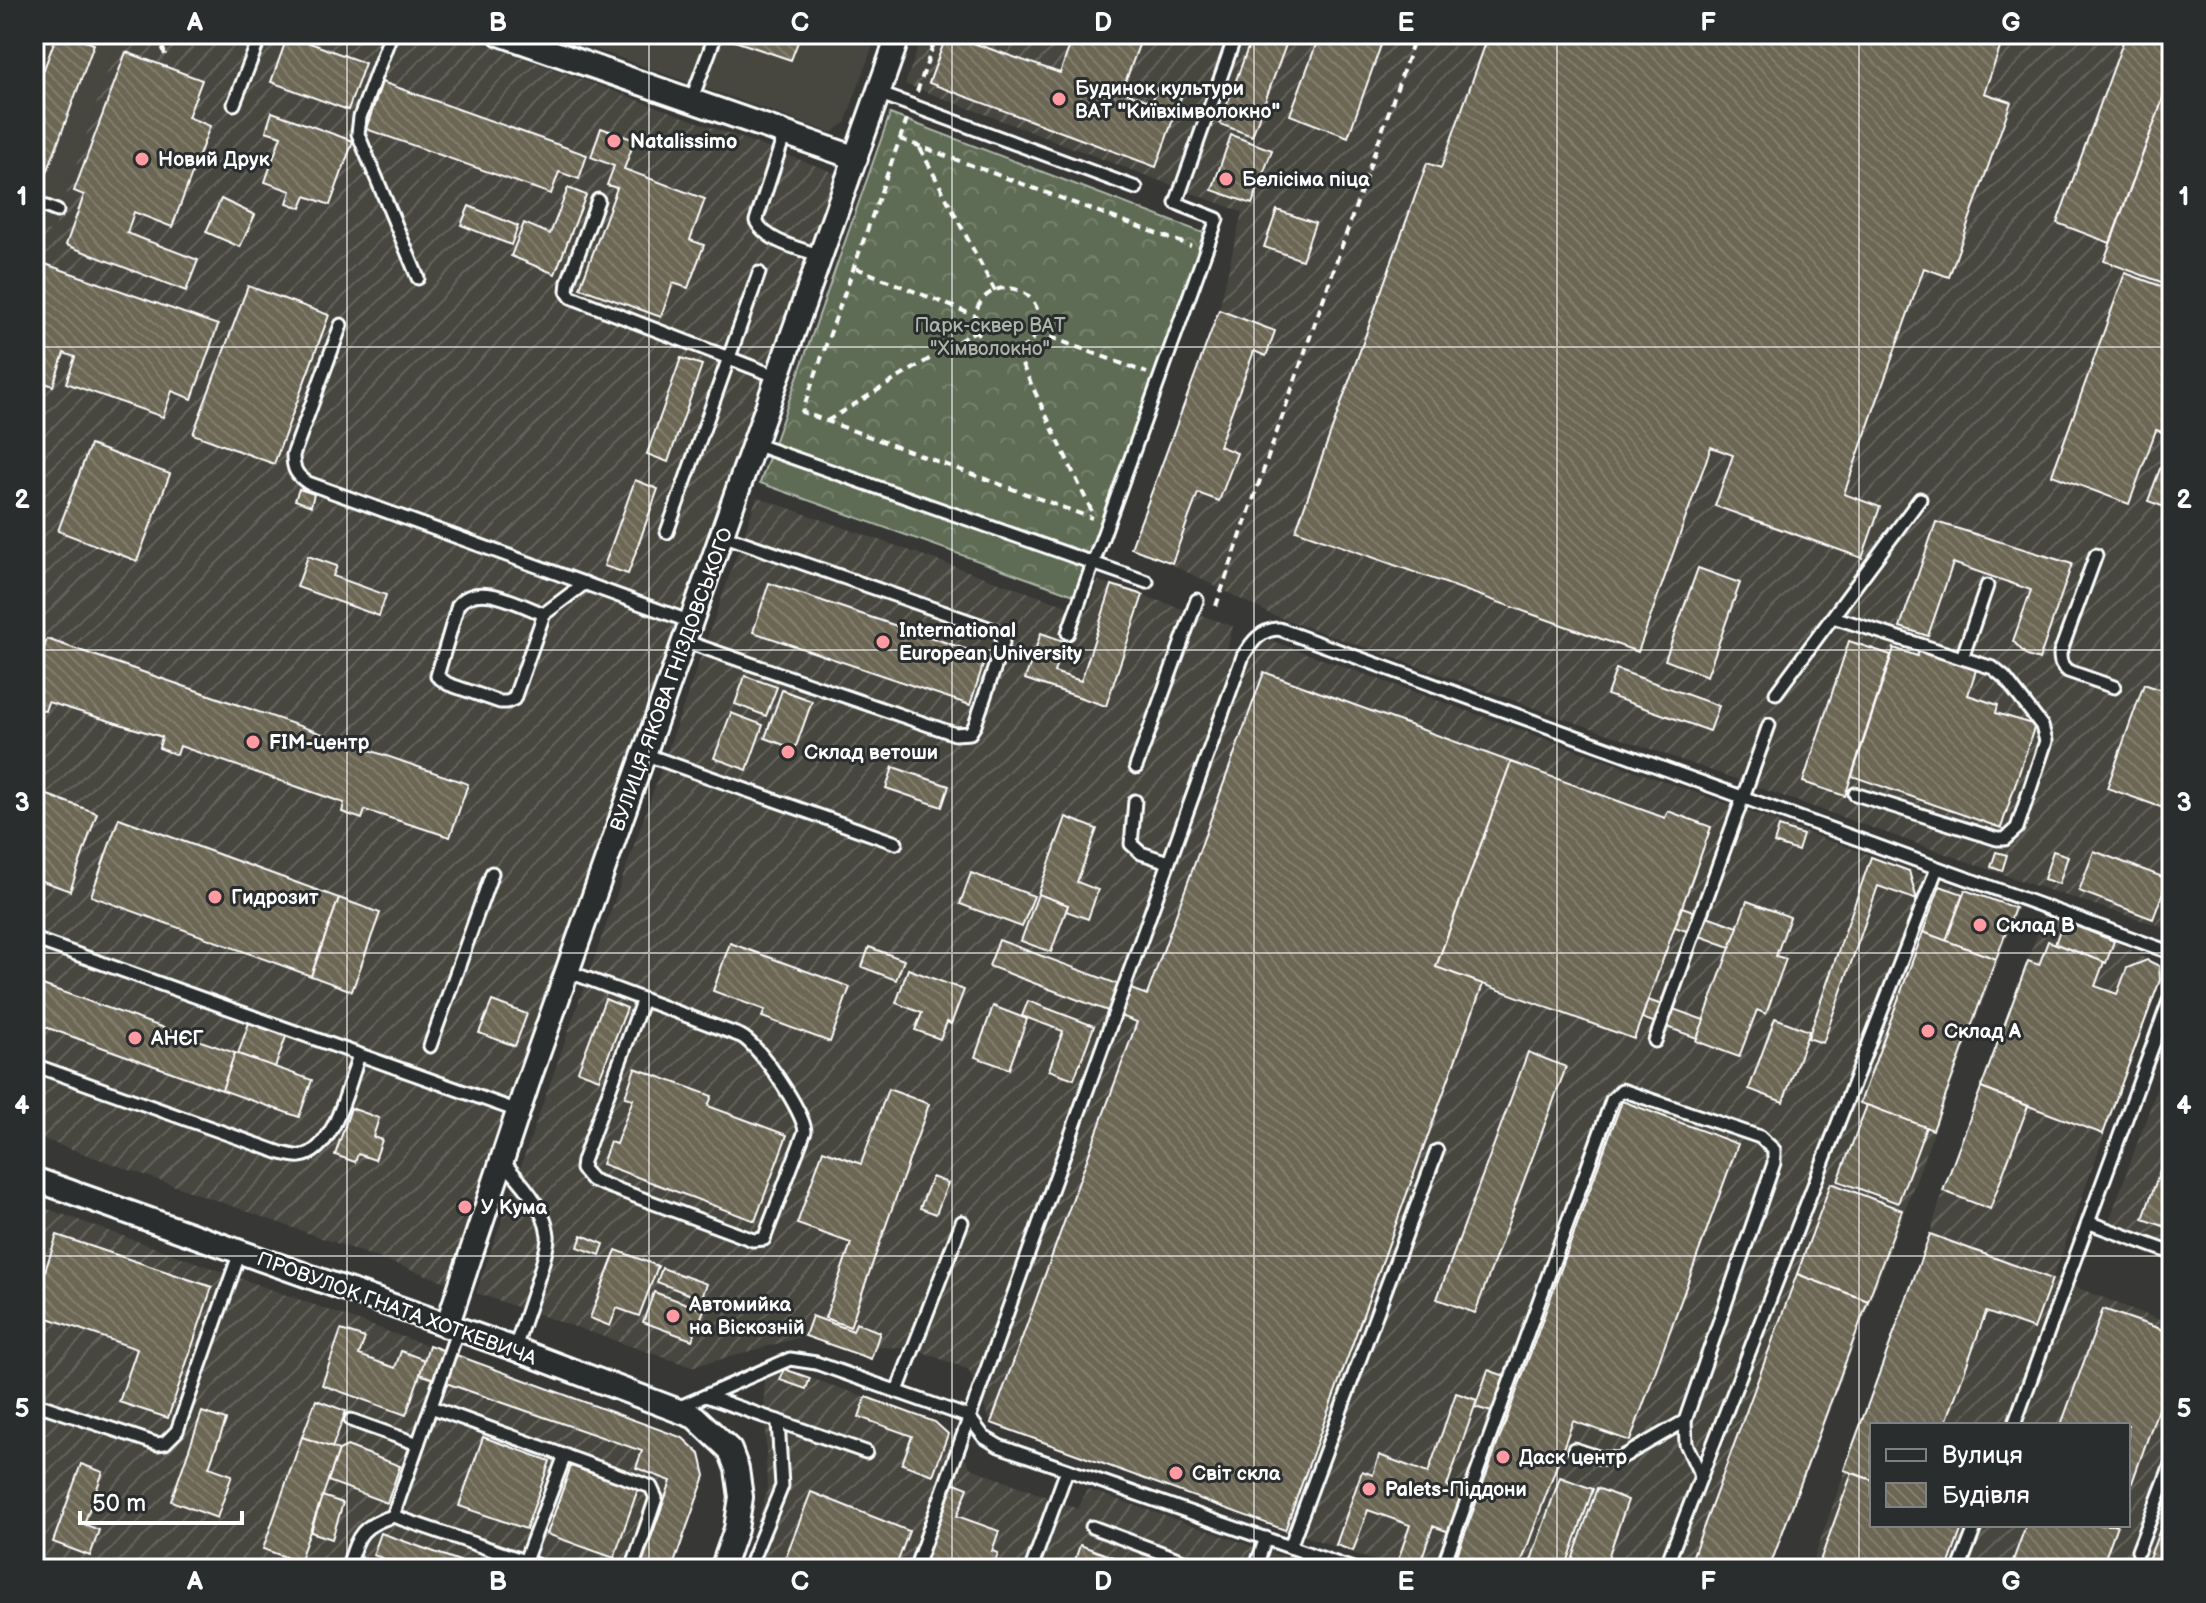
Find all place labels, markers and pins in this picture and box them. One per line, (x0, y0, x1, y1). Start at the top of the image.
place label: Будинок культури ВАТ "Київхімволокно" (1075, 77, 1280, 124)
marker: Будинок культури ВАТ "Київхімволокно" (1050, 90, 1068, 108)
place label: Natalissimo (630, 130, 737, 154)
marker: Natalissimo (605, 132, 623, 150)
place label: Новий Друк (158, 148, 270, 172)
marker: Новий Друк (133, 150, 151, 168)
place label: Белісіма піца (1242, 168, 1370, 192)
marker: Белісіма піца (1217, 170, 1235, 188)
place label: International European University (899, 619, 1083, 666)
marker: International European University (874, 633, 892, 651)
place label: FIM-центр (269, 731, 370, 755)
marker: FIM-центр (244, 733, 262, 751)
place label: Склад ветоши (804, 741, 938, 765)
marker: Склад ветоши (779, 743, 797, 761)
place label: Гидрозит (231, 886, 319, 910)
marker: Гидрозит (206, 888, 224, 906)
place label: Склад B (1996, 914, 2075, 938)
marker: Склад B (1971, 916, 1989, 934)
place label: Склад A (1944, 1020, 2022, 1044)
marker: Склад A (1919, 1022, 1937, 1040)
place label: АНЄГ (150, 1027, 204, 1051)
marker: АНЄГ (126, 1029, 144, 1047)
place label: У Кума (481, 1196, 547, 1220)
marker: У Кума (456, 1198, 474, 1216)
place label: Автомийка на Віскозній (688, 1293, 805, 1340)
marker: Автомийка на Віскозній (664, 1307, 682, 1325)
place label: Даск центр (1519, 1446, 1627, 1470)
marker: Даск центр (1494, 1448, 1512, 1466)
place label: Світ скла (1192, 1462, 1281, 1486)
marker: Світ скла (1167, 1464, 1185, 1482)
place label: Palets-Піддони (1385, 1478, 1527, 1502)
marker: Palets-Піддони (1360, 1480, 1378, 1498)

